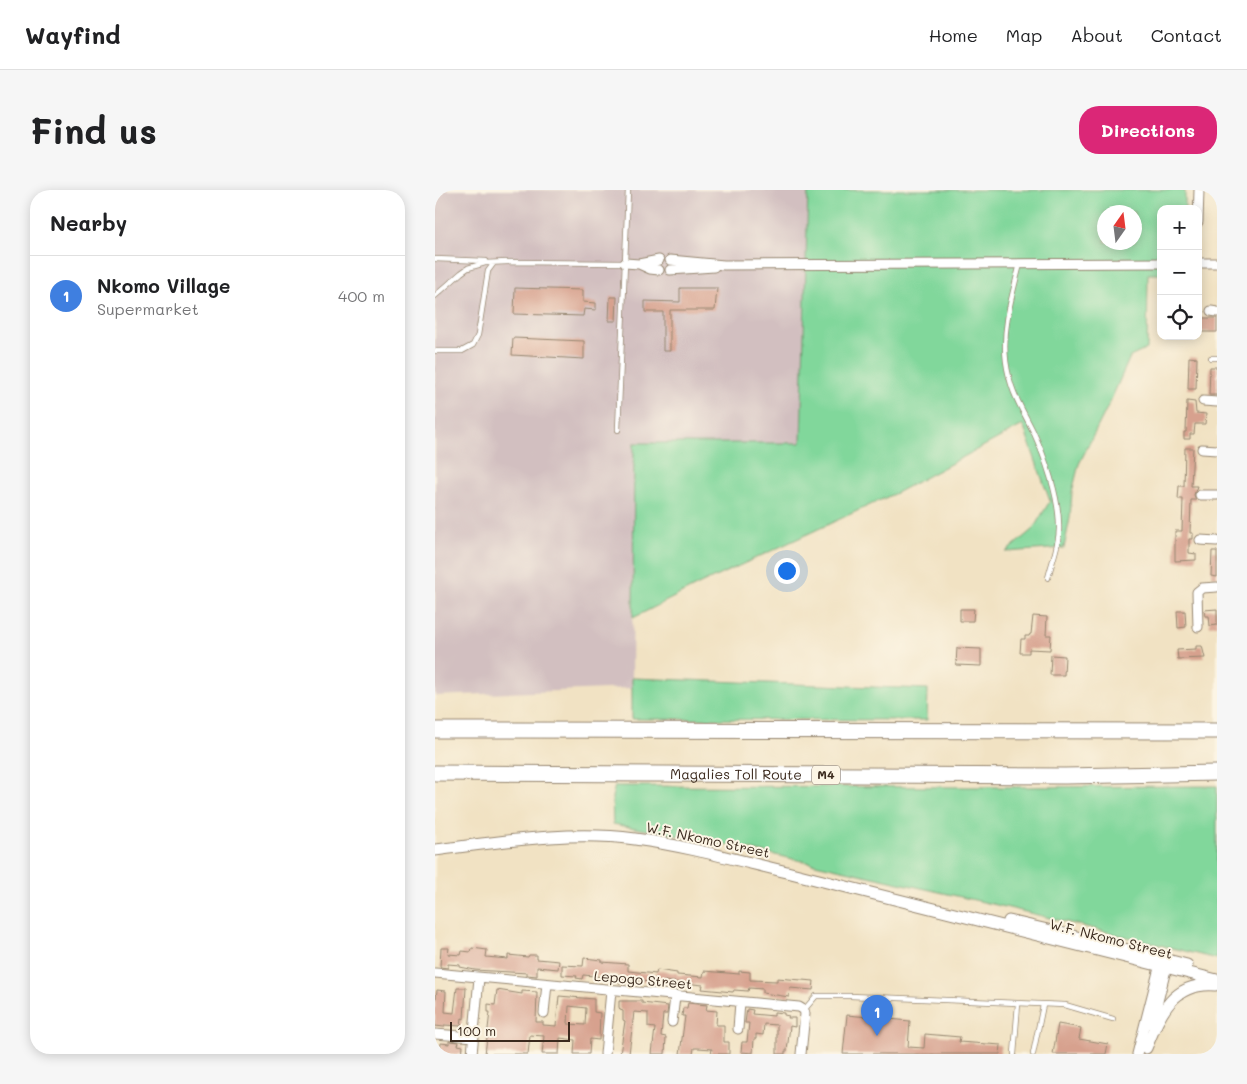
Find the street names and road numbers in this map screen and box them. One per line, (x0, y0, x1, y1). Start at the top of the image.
street label: Magalies Toll Route (670, 764, 802, 784)
road number: M4 (812, 766, 840, 784)
street label: W.F. Nkomo Street (644, 817, 772, 862)
street label: W.F. Nkomo Street (1048, 914, 1175, 963)
street label: Lepogo Street (593, 966, 693, 993)

